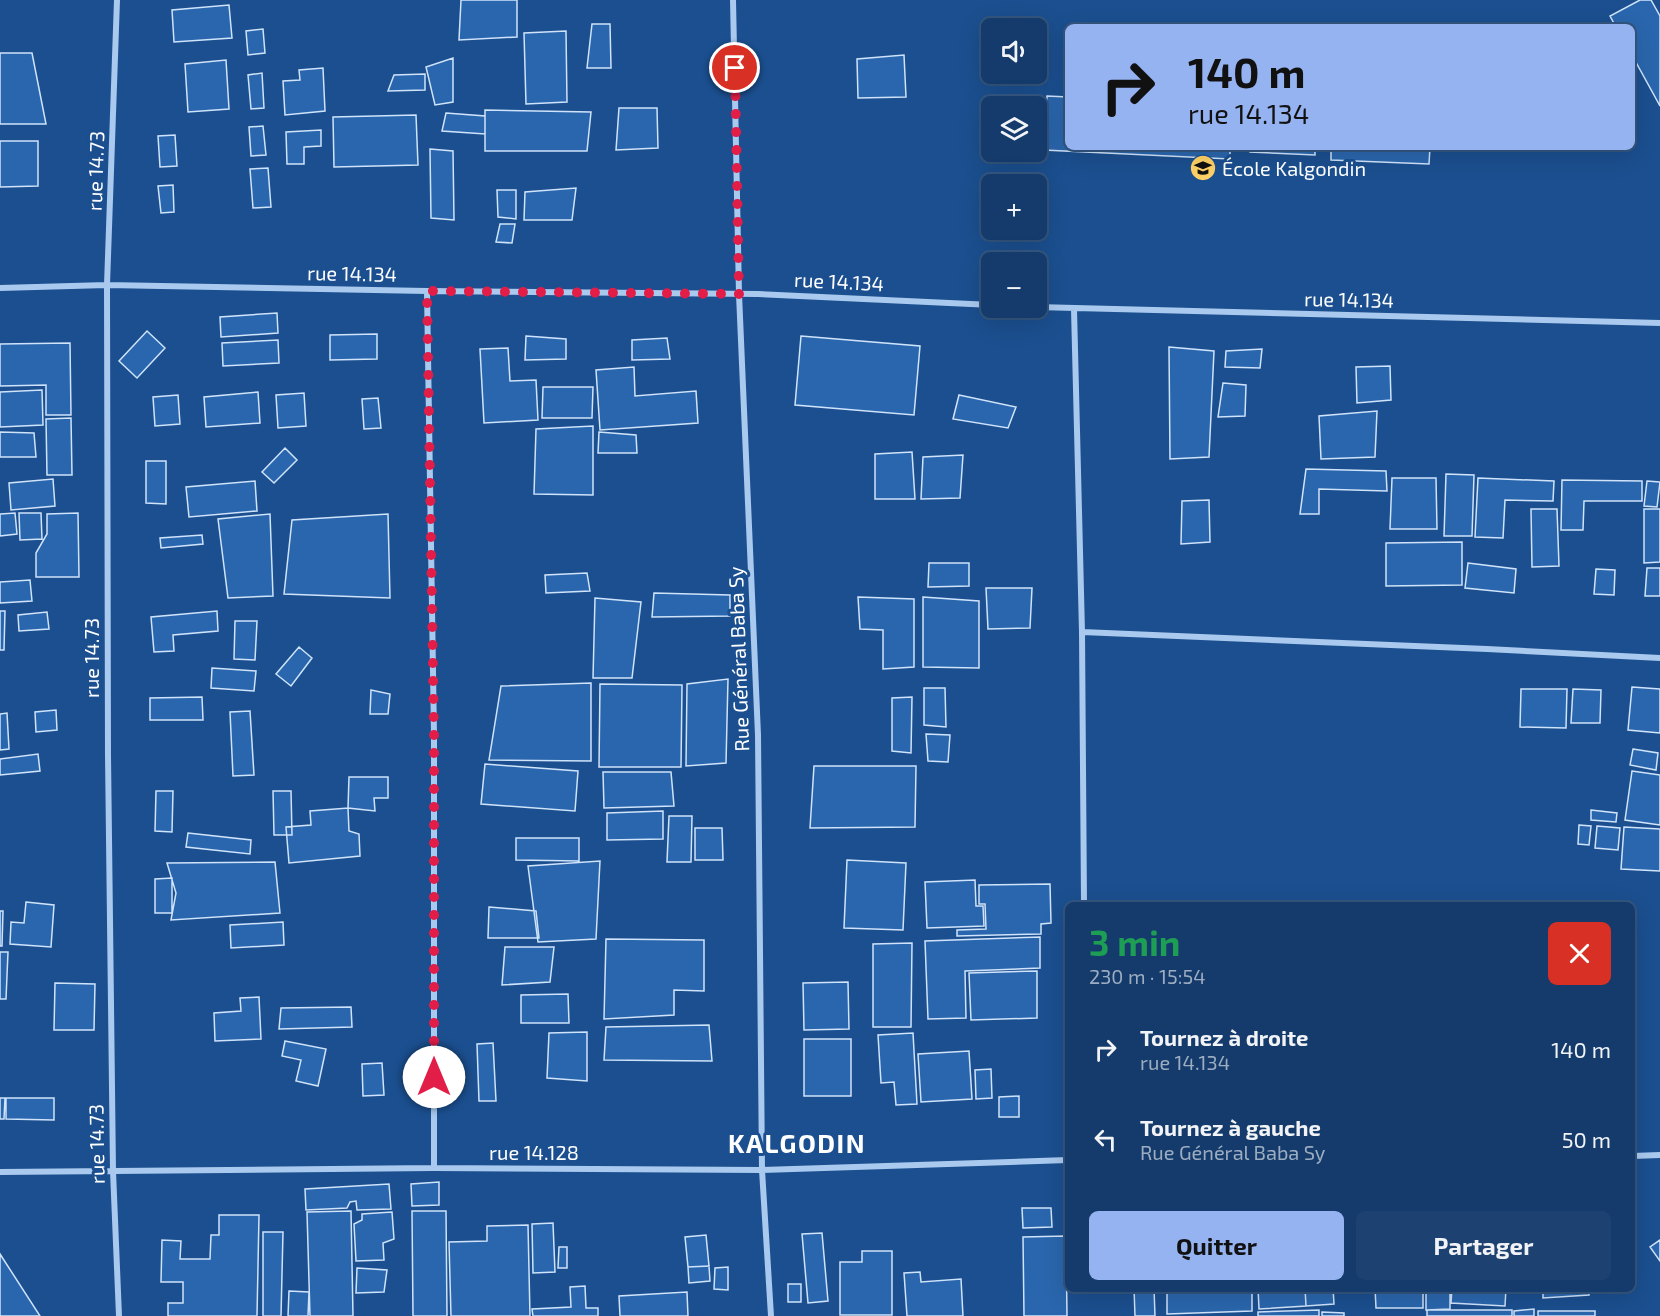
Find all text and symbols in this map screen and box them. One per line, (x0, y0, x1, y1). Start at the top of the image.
map controls (981, 18, 1047, 318)
button: sound (981, 18, 1047, 84)
pin (709, 42, 760, 93)
text: 140 m (1188, 46, 1305, 96)
icon: right (1089, 48, 1167, 126)
icon: arrive (718, 51, 751, 84)
button: layers (981, 96, 1047, 162)
text: rue 14.134 (1188, 97, 1309, 129)
street label: rue 14.73 (82, 131, 108, 211)
school or university icon: École Kalgondin (1188, 153, 1218, 183)
place label: École Kalgondin (1222, 156, 1366, 180)
button: + (981, 174, 1047, 240)
button: − (981, 252, 1047, 318)
street label: rue 14.134 (307, 260, 397, 286)
street label: rue 14.134 (793, 267, 885, 295)
street label: rue 14.134 (1304, 286, 1394, 312)
street label: Rue Général Baba Sy (723, 566, 753, 752)
street label: rue 14.73 (79, 618, 103, 698)
text: 3 min (1089, 920, 1180, 963)
button: close (1548, 922, 1611, 985)
text: 230 m · 15:54 (1089, 964, 1205, 988)
text: Tournez à droite (1140, 1024, 1309, 1050)
icon: right (1089, 1033, 1122, 1066)
text: 140 m (1551, 1036, 1611, 1062)
position arrow (402, 1045, 466, 1109)
text: rue 14.134 (1140, 1050, 1230, 1074)
street label: rue 14.73 (83, 1104, 109, 1184)
text: Tournez à gauche (1140, 1114, 1321, 1140)
icon: left (1089, 1123, 1122, 1156)
text: 50 m (1562, 1126, 1611, 1152)
district label: KALGODIN (728, 1127, 866, 1158)
street label: rue 14.128 (489, 1140, 579, 1164)
text: Rue Général Baba Sy (1140, 1140, 1325, 1164)
button: Quitter (1089, 1211, 1344, 1280)
button: Partager (1356, 1211, 1611, 1280)

